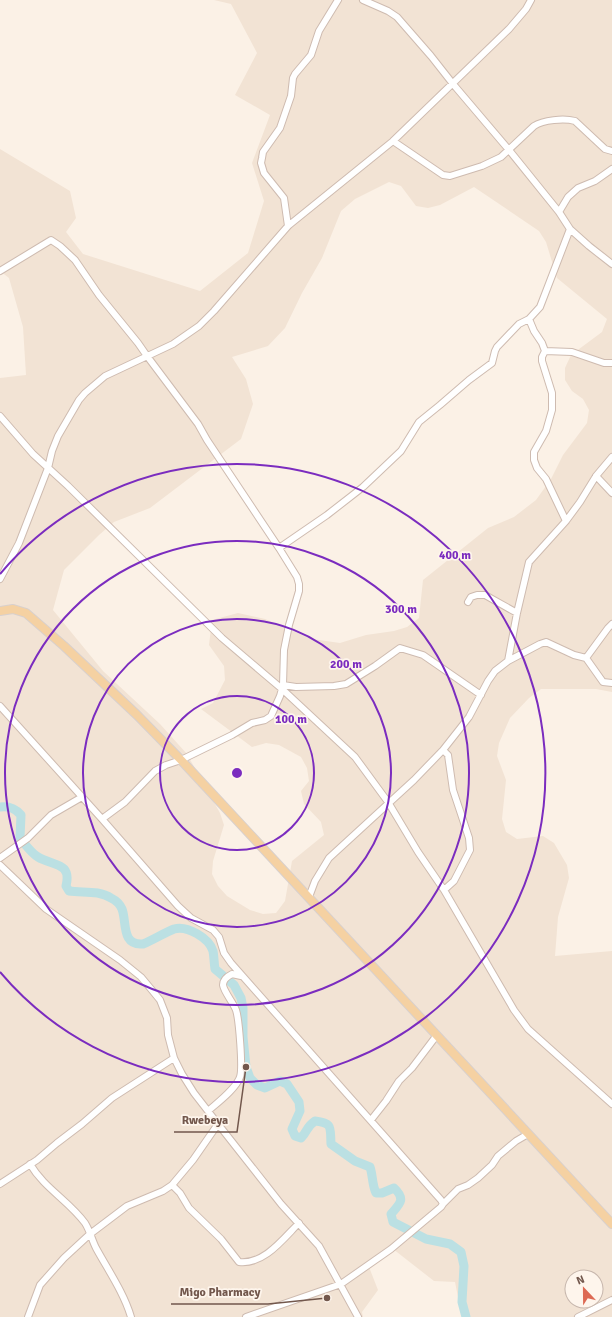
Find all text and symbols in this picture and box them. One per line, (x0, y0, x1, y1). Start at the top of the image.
text: 400 m (439, 548, 471, 563)
text: 300 m (385, 602, 417, 617)
text: 200 m (330, 657, 362, 672)
text: 100 m (275, 712, 307, 727)
centre of rings (230, 766, 244, 780)
callout: Rwebeya (174, 1108, 237, 1132)
text: Rwebeya (182, 1113, 228, 1128)
north arrow (564, 1269, 604, 1309)
text: N (574, 1273, 586, 1288)
callout: Migo Pharmacy (171, 1280, 268, 1304)
text: Migo Pharmacy (180, 1285, 260, 1300)

